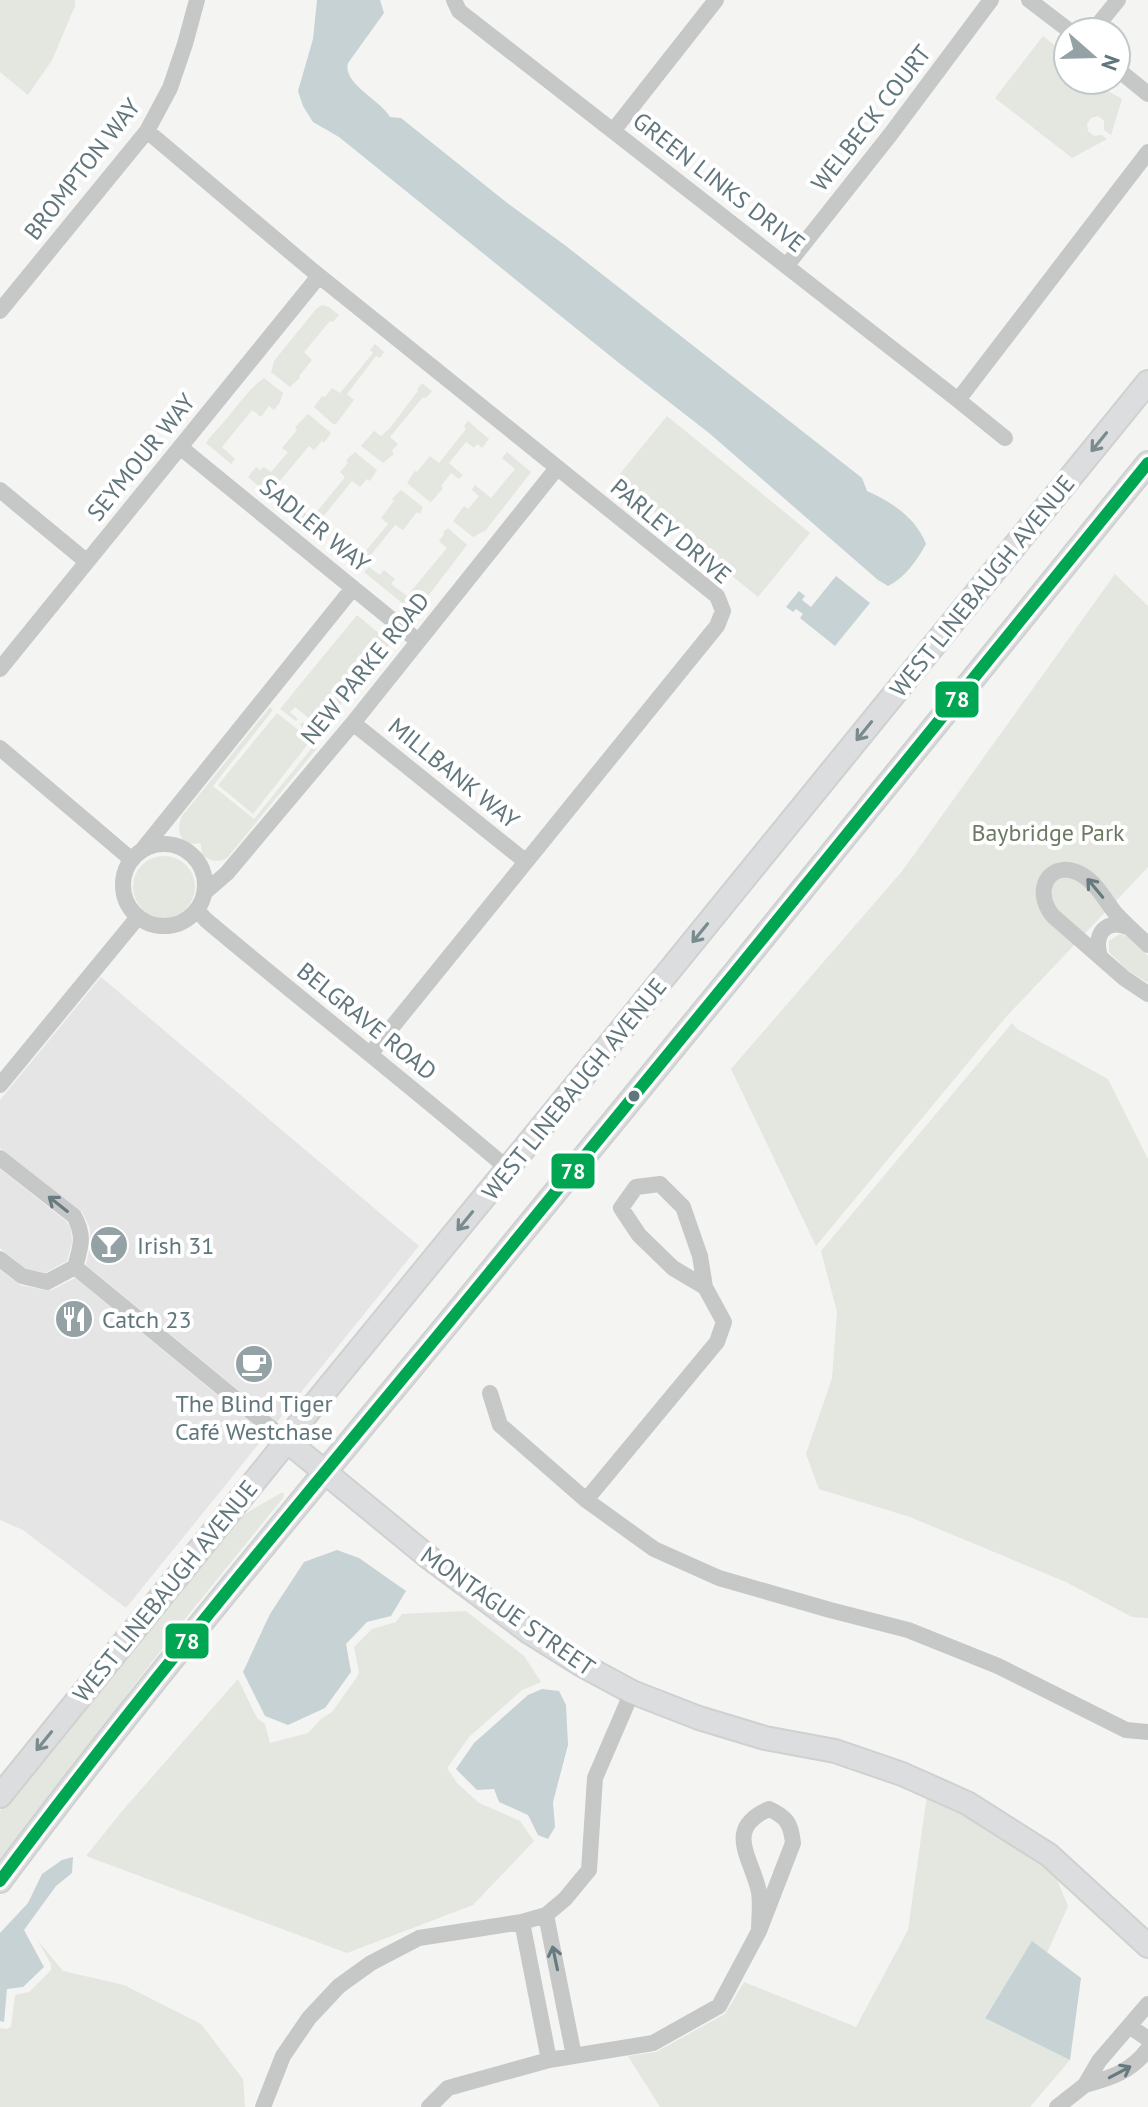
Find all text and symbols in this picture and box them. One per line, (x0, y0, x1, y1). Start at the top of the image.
north arrow (1052, 16, 1132, 96)
street label: WELBECK COURT (804, 39, 938, 197)
text: N (1095, 51, 1126, 74)
street label: BROMPTON WAY (17, 91, 147, 246)
street label: GREEN LINKS DRIVE (627, 105, 811, 259)
street label: SEYMOUR WAY (80, 386, 202, 527)
one-way arrow (1090, 432, 1108, 452)
street label: WEST LINEBAUGH AVENUE (883, 469, 1081, 703)
street label: SADLER WAY (254, 471, 377, 579)
street label: PARLEY DRIVE (604, 472, 738, 590)
street label: NEW PARKE ROAD (294, 585, 436, 751)
line badge: 78 (934, 680, 980, 719)
text: 78 (945, 685, 969, 713)
street label: MILLBANK WAY (382, 711, 526, 836)
one-way arrow (855, 720, 873, 741)
park label: Baybridge Park (971, 817, 1125, 848)
one-way arrow (1086, 878, 1104, 899)
one-way arrow (692, 922, 709, 943)
street label: BELGRAVE ROAD (291, 955, 443, 1087)
street label: WEST LINEBAUGH AVENUE (475, 972, 673, 1206)
unlabelled marker (626, 1088, 642, 1104)
line badge: 78 (550, 1152, 596, 1190)
text: 78 (561, 1157, 585, 1185)
one-way arrow (48, 1195, 69, 1212)
one-way arrow (456, 1210, 474, 1231)
bar icon: Irish 31 (88, 1224, 130, 1266)
place label: Irish 31 (137, 1230, 214, 1261)
restaurant icon: Catch 23 (53, 1298, 95, 1340)
place label: Catch 23 (102, 1304, 192, 1335)
cafe icon: The Blind Tiger Café Westchase (233, 1343, 275, 1385)
place label: The Blind Tiger Café Westchase (175, 1388, 333, 1447)
street label: WEST LINEBAUGH AVENUE (66, 1474, 264, 1708)
street label: MONTAGUE STREET (415, 1539, 601, 1683)
line badge: 78 (164, 1622, 210, 1660)
text: 78 (175, 1627, 199, 1655)
one-way arrow (35, 1730, 53, 1751)
one-way arrow (546, 1946, 561, 1972)
one-way arrow (1108, 2064, 1131, 2080)

